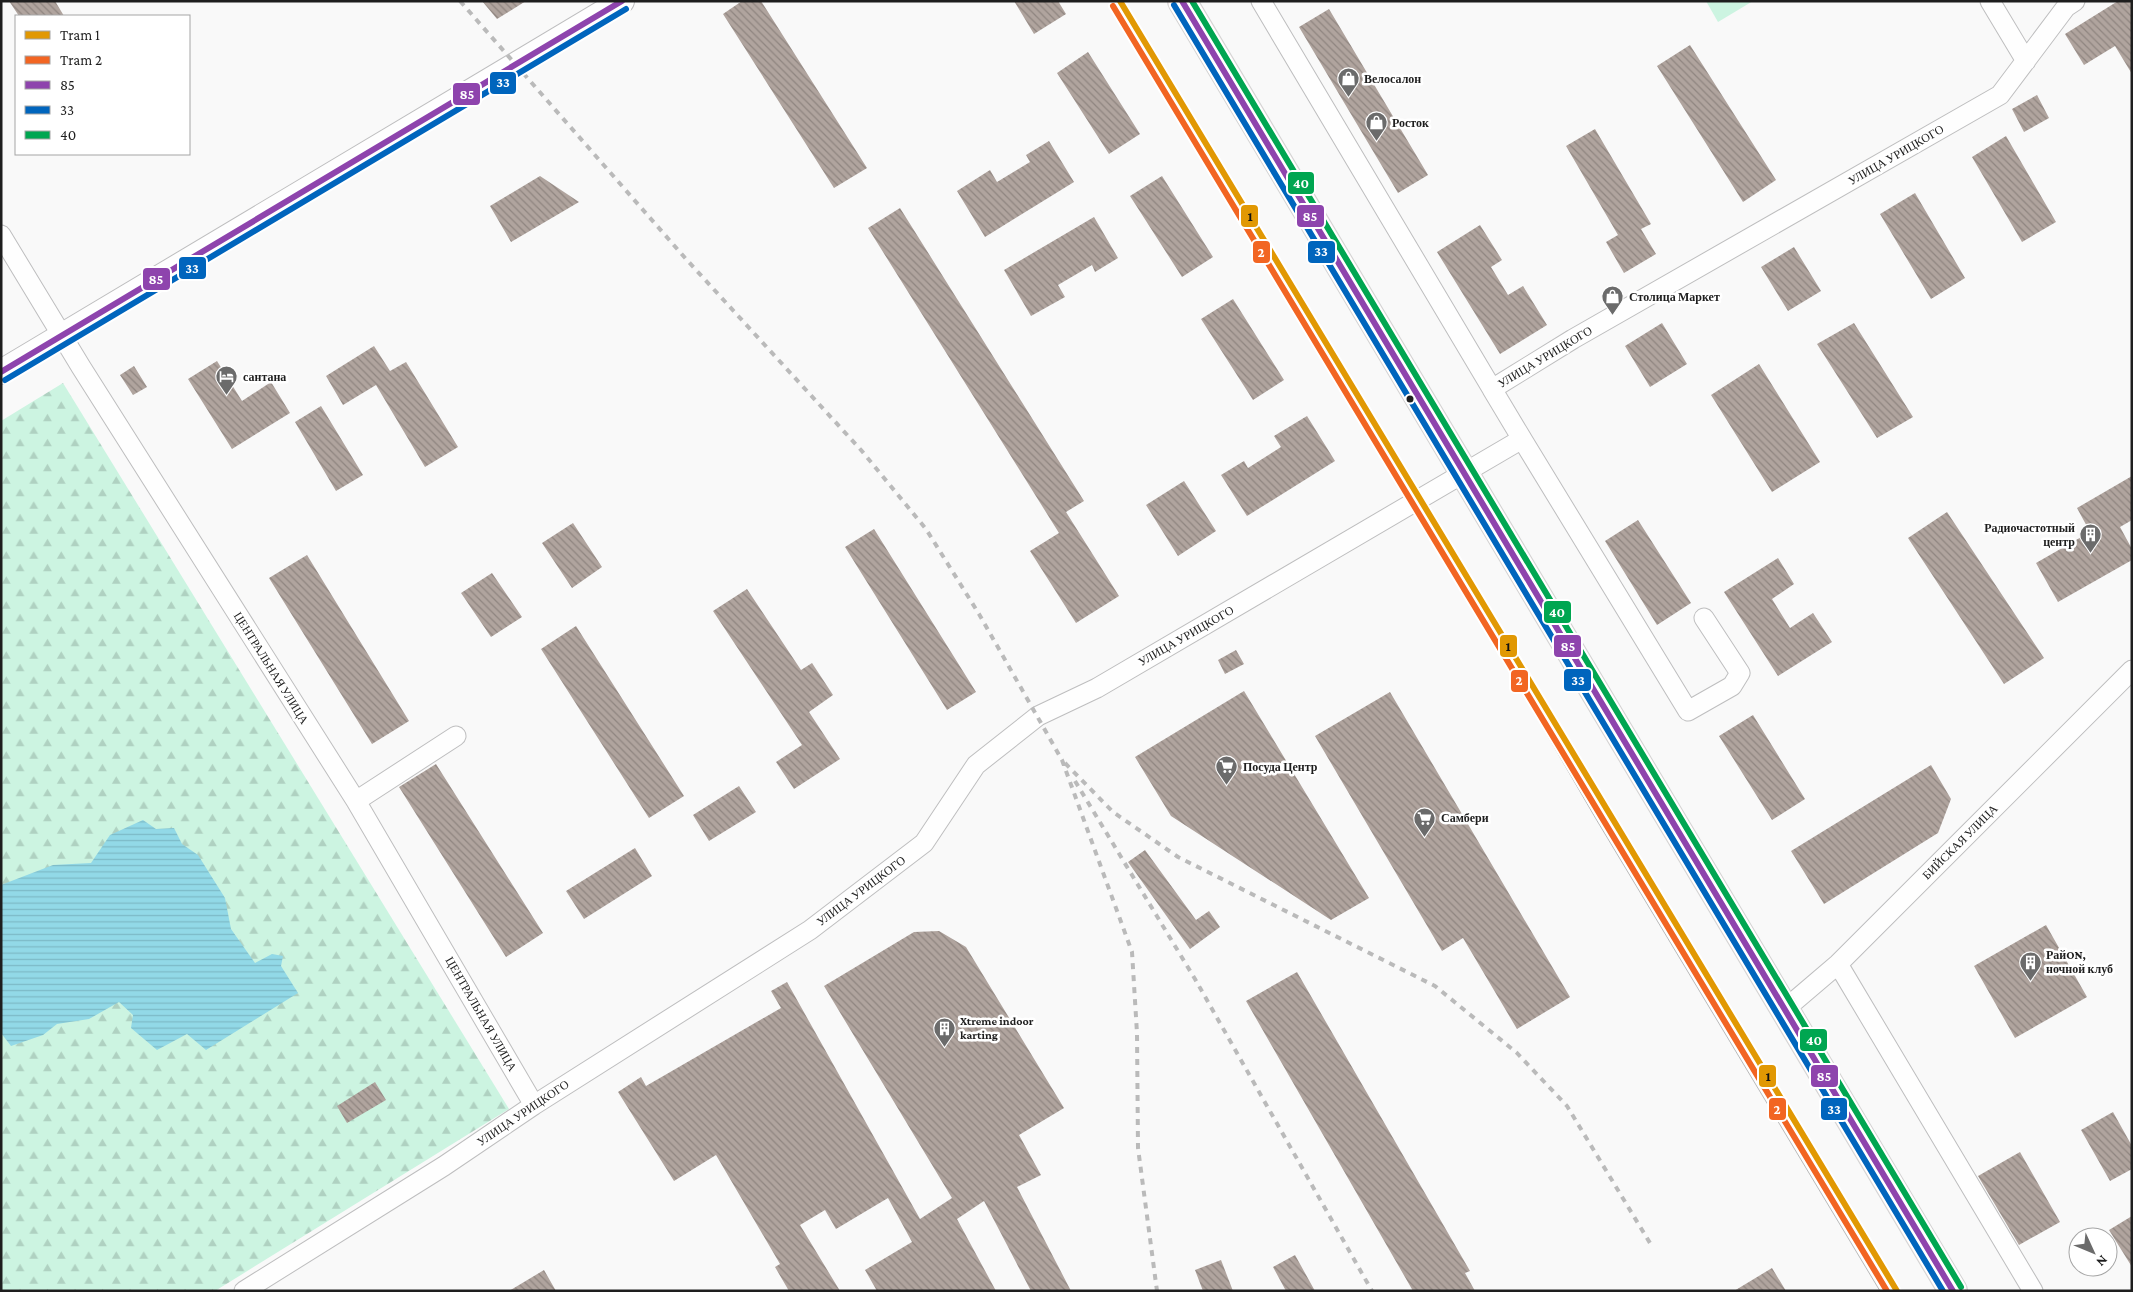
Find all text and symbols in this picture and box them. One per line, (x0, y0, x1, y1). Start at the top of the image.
legend (15, 15, 190, 155)
text: Tram 1 (60, 27, 100, 43)
text: Tram 2 (60, 52, 102, 68)
shop icon: Велосалон (1336, 67, 1360, 98)
line badge: 33 (489, 71, 517, 95)
place label: Велосалон (1364, 72, 1421, 86)
text: 33 (496, 74, 510, 90)
text: 85 (60, 77, 75, 93)
line badge: 85 (452, 82, 481, 106)
text: 85 (460, 86, 475, 102)
text: 33 (60, 102, 74, 118)
shop icon: Росток (1364, 111, 1388, 142)
place label: Росток (1392, 116, 1429, 130)
street label: УЛИЦА УРИЦКОГО (1846, 122, 1946, 188)
text: 40 (60, 127, 76, 143)
line badge: 40 (1287, 171, 1315, 195)
text: 40 (1293, 175, 1309, 191)
line badge: 1 (1240, 204, 1259, 228)
line badge: 85 (1296, 204, 1325, 228)
text: 1 (1247, 208, 1253, 224)
text: 85 (1303, 208, 1318, 224)
line badge: 2 (1252, 240, 1271, 264)
line badge: 33 (1307, 240, 1336, 264)
text: 33 (1314, 243, 1328, 259)
text: 2 (1257, 244, 1265, 260)
line badge: 33 (178, 256, 207, 280)
text: 33 (185, 260, 199, 276)
line badge: 85 (142, 267, 171, 291)
text: 85 (149, 271, 164, 287)
shop icon: Столица Маркет (1601, 285, 1625, 316)
place label: Столица Маркет (1629, 290, 1720, 304)
street label: УЛИЦА УРИЦКОГО (1495, 323, 1595, 391)
hotel icon: сантана (215, 365, 239, 396)
place label: сантана (243, 370, 286, 384)
unlabelled marker (1405, 394, 1415, 404)
place label: Радиочастотный центр (1984, 521, 2075, 549)
building icon: Радиочастотный центр (2079, 523, 2103, 554)
line badge: 40 (1543, 600, 1572, 624)
street label: УЛИЦА УРИЦКОГО (1136, 603, 1236, 669)
text: 40 (1549, 604, 1565, 620)
street label: ЦЕНТРАЛЬНАЯ УЛИЦА (231, 609, 311, 727)
line badge: 1 (1499, 634, 1518, 658)
line badge: 85 (1553, 634, 1582, 658)
text: 1 (1505, 638, 1511, 654)
text: 85 (1561, 638, 1576, 654)
line badge: 33 (1563, 668, 1592, 692)
line badge: 2 (1510, 669, 1529, 693)
text: 2 (1515, 672, 1523, 688)
text: 33 (1571, 672, 1585, 688)
supermarket icon: Посуда Центр (1215, 755, 1239, 786)
place label: Посуда Центр (1243, 760, 1318, 774)
street label: БИЙСКАЯ УЛИЦА (1920, 801, 2001, 882)
supermarket icon: Самбери (1413, 806, 1437, 837)
place label: Самбери (1441, 811, 1489, 825)
street label: УЛИЦА УРИЦКОГО (814, 853, 908, 929)
place label: РайON, ночной клуб (2046, 948, 2113, 976)
building icon: РайON, ночной клуб (2018, 950, 2042, 981)
street label: ЦЕНТРАЛЬНАЯ УЛИЦА (443, 954, 520, 1074)
place label: Xtreme indoor karting (960, 1014, 1034, 1042)
building icon: Xtreme indoor karting (932, 1016, 956, 1047)
line badge: 40 (1799, 1028, 1828, 1052)
text: 40 (1806, 1032, 1822, 1048)
line badge: 1 (1758, 1064, 1777, 1088)
line badge: 85 (1810, 1064, 1839, 1088)
text: 1 (1765, 1068, 1771, 1084)
text: 85 (1817, 1068, 1832, 1084)
street label: УЛИЦА УРИЦКОГО (474, 1077, 572, 1149)
line badge: 2 (1768, 1097, 1787, 1121)
line badge: 33 (1820, 1097, 1848, 1121)
text: 2 (1773, 1101, 1781, 1117)
text: 33 (1827, 1101, 1841, 1117)
north arrow (2068, 1227, 2118, 1277)
text: N (2093, 1252, 2111, 1270)

